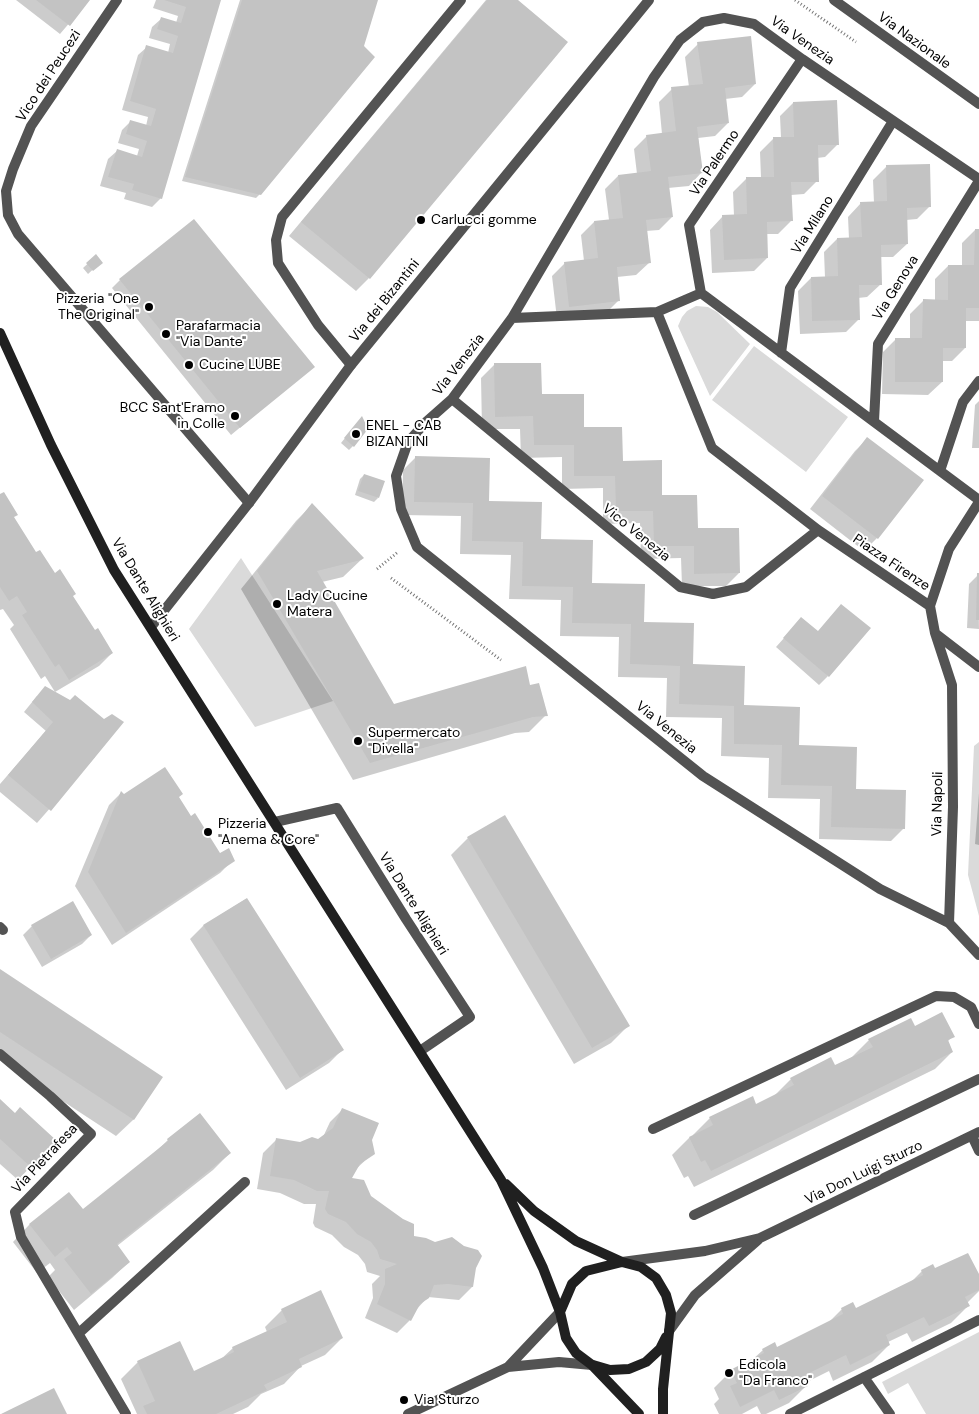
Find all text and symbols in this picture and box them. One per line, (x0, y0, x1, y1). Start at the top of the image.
street label: Via Nazionale (874, 9, 954, 73)
street label: Via Venezia (767, 13, 837, 69)
street label: Vico dei Peucezi (13, 27, 85, 125)
street label: Via Palermo (687, 127, 743, 199)
street label: Via Milano (788, 192, 838, 258)
place label: Carlucci gomme (431, 212, 537, 228)
marker: Carlucci gomme (415, 214, 427, 226)
street label: Via Genova (869, 252, 923, 324)
street label: Via dei Bizantini (346, 256, 424, 346)
place label: Pizzeria "One The Original" (56, 291, 139, 324)
marker: Pizzeria "One The Original" (143, 301, 155, 313)
place label: Parafarmacia "Via Dante" (176, 318, 261, 351)
marker: Parafarmacia "Via Dante" (160, 328, 172, 340)
street label: Via Venezia (430, 331, 488, 399)
place label: Cucine LUBE (199, 357, 281, 373)
marker: Cucine LUBE (183, 359, 195, 371)
place label: BCC Sant'Eramo in Colle (120, 400, 225, 432)
marker: BCC Sant'Eramo in Colle (229, 410, 241, 422)
place label: ENEL - CAB BIZANTINI (366, 418, 441, 451)
marker: ENEL - CAB BIZANTINI (350, 428, 362, 440)
street label: Vico Venezia (599, 500, 673, 566)
street label: Piazza Firenze (849, 531, 933, 595)
street label: Via Dante Alighieri (107, 535, 183, 645)
place label: Lady Cucine Matera (287, 588, 368, 620)
marker: Lady Cucine Matera (271, 598, 283, 610)
street label: Via Venezia (632, 698, 700, 758)
place label: Supermercato "Divella" (368, 725, 460, 758)
marker: Supermercato "Divella" (352, 735, 364, 747)
street label: Via Napoli (929, 771, 947, 837)
place label: Pizzeria "Anema & Core" (218, 816, 319, 849)
marker: Pizzeria "Anema & Core" (202, 826, 214, 838)
street label: Via Dante Alighieri (375, 850, 451, 958)
street label: Via Pietrafesa (9, 1121, 81, 1197)
street label: Via Don Luigi Sturzo (802, 1137, 926, 1209)
place label: Edicola "Da Franco" (739, 1357, 812, 1390)
marker: Edicola "Da Franco" (723, 1367, 735, 1379)
place label: Via Sturzo (414, 1392, 480, 1408)
marker: Via Sturzo (398, 1394, 410, 1406)

